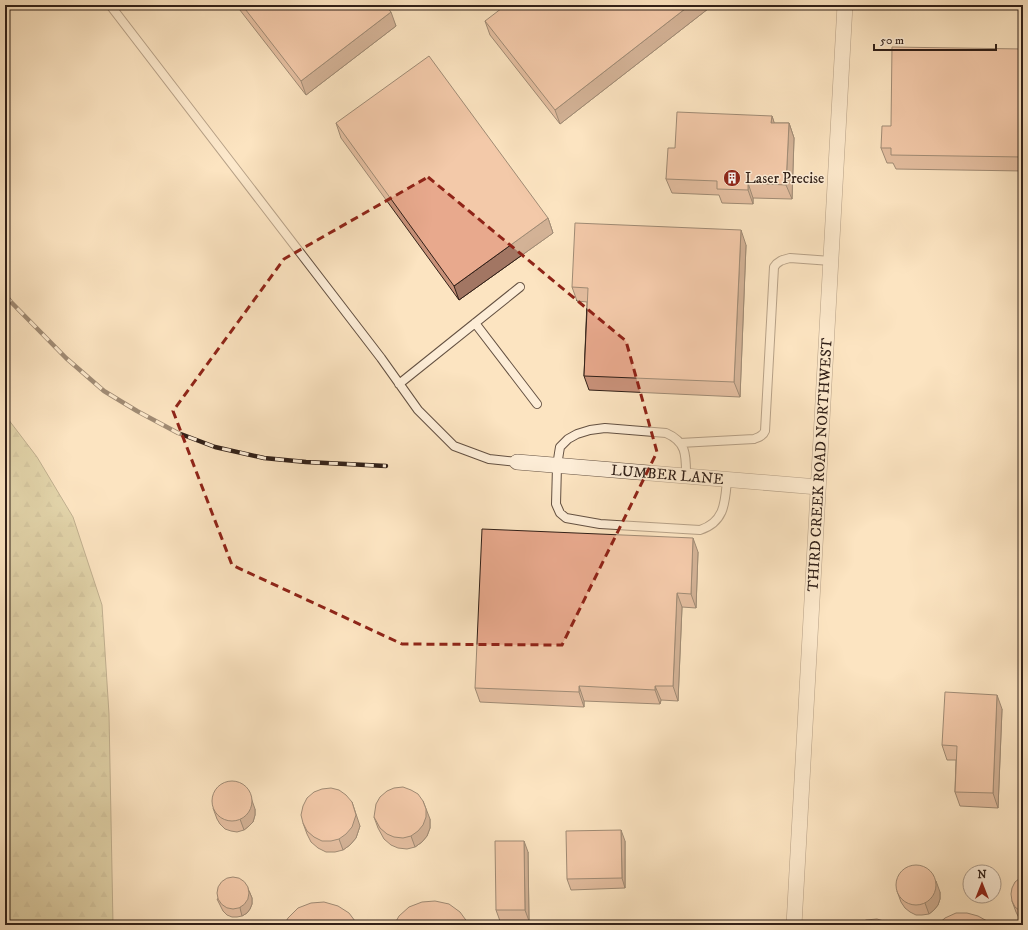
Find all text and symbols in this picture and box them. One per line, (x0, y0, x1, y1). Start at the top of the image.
scale bar (874, 26, 996, 52)
text: 50 m (880, 33, 904, 48)
building icon: Laser Precise (722, 168, 742, 188)
place label: Laser Precise (745, 169, 824, 188)
street label: THIRD CREEK ROAD NORTHWEST (803, 337, 837, 592)
street label: LUMBER LANE (610, 461, 725, 489)
north arrow (962, 864, 1002, 904)
text: N (977, 868, 987, 882)

